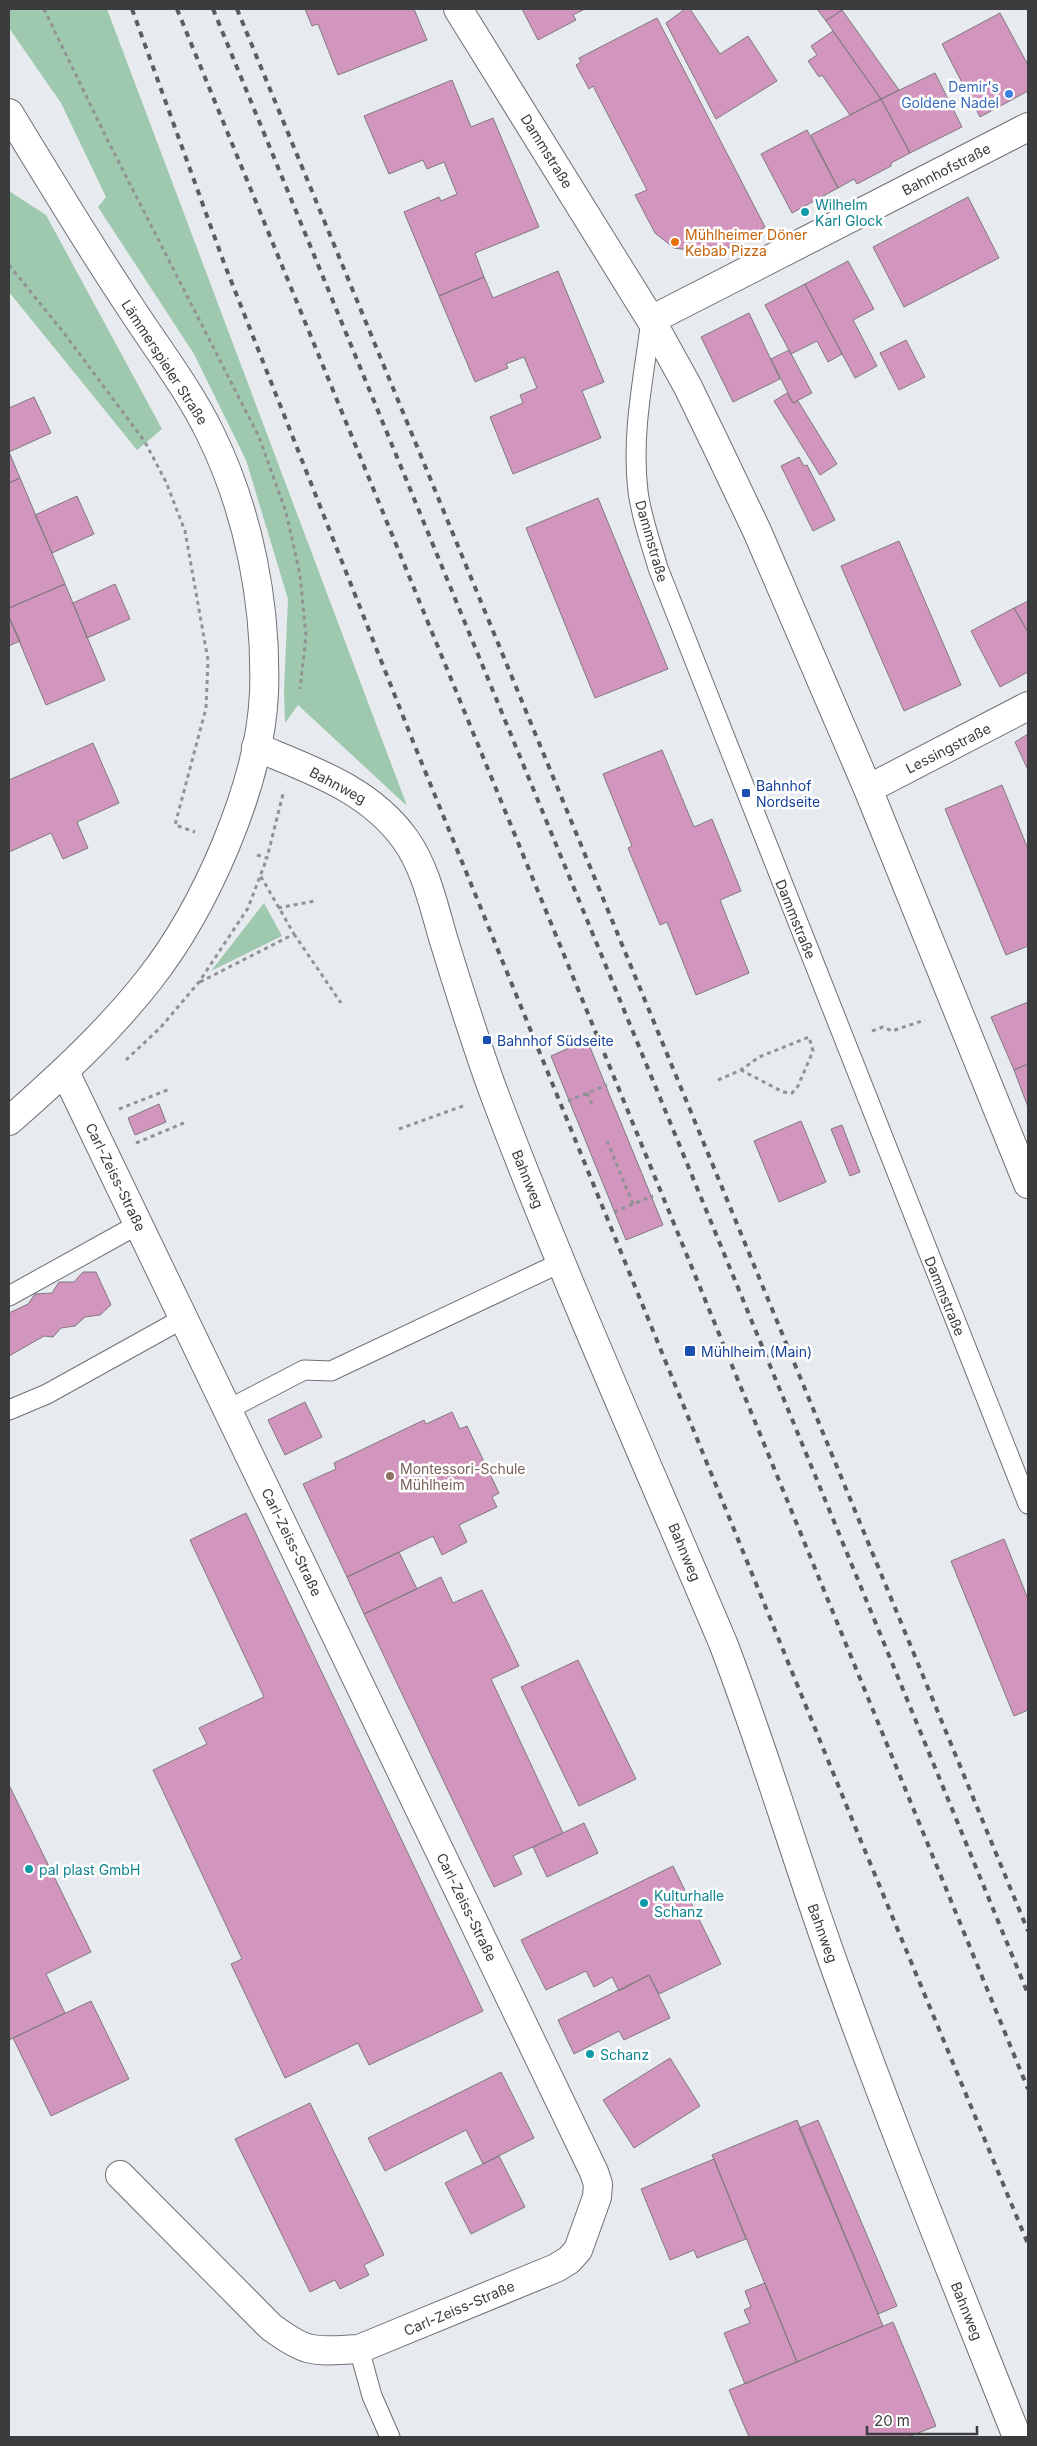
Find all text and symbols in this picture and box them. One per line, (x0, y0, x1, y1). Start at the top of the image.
place label: Demir's Goldene Nadel (901, 78, 999, 111)
marker: Demir's Goldene Nadel (1003, 88, 1015, 100)
street label: Dammstraße (517, 111, 577, 191)
street label: Bahnhofstraße (899, 139, 993, 199)
place label: Wilhelm Karl Glock (815, 196, 883, 229)
marker: Wilhelm Karl Glock (799, 206, 811, 218)
place label: Mühlheimer Döner Kebab Pizza (685, 226, 807, 259)
marker: Mühlheimer Döner Kebab Pizza (669, 236, 681, 248)
street label: Lämmerspieler Straße (118, 296, 212, 428)
street label: Dammstraße (632, 498, 672, 584)
street label: Lessingstraße (903, 719, 993, 777)
street label: Bahnweg (307, 763, 369, 807)
place label: Bahnhof Nordseite (756, 777, 820, 810)
marker: Bahnhof Nordseite (740, 787, 752, 799)
street label: Dammstraße (772, 877, 820, 961)
place label: Bahnhof Südseite (497, 1032, 614, 1049)
marker: Bahnhof Südseite (481, 1034, 493, 1046)
street label: Carl-Zeiss-Straße (82, 1120, 150, 1234)
street label: Bahnweg (509, 1147, 547, 1211)
street label: Dammstraße (921, 1254, 969, 1338)
place label: Mühlheim (Main) (701, 1343, 812, 1360)
marker: Mühlheim (Main) (683, 1344, 697, 1358)
place label: Montessori-Schule Mühlheim (400, 1460, 526, 1493)
marker: Montessori-Schule Mühlheim (384, 1470, 396, 1482)
street label: Carl-Zeiss-Straße (258, 1485, 326, 1599)
street label: Bahnweg (665, 1520, 705, 1584)
street label: Carl-Zeiss-Straße (433, 1850, 501, 1964)
place label: pal plast GmbH (39, 1861, 140, 1878)
marker: pal plast GmbH (23, 1863, 35, 1875)
place label: Kulturhalle Schanz (654, 1887, 724, 1920)
marker: Kulturhalle Schanz (638, 1897, 650, 1909)
street label: Bahnweg (804, 1901, 842, 1965)
place label: Schanz (600, 2046, 649, 2063)
marker: Schanz (584, 2048, 596, 2060)
street label: Carl-Zeiss-Straße (401, 2277, 517, 2339)
street label: Bahnweg (948, 2279, 986, 2343)
scale bar (867, 2404, 977, 2436)
text: 20 m (874, 2411, 910, 2430)

